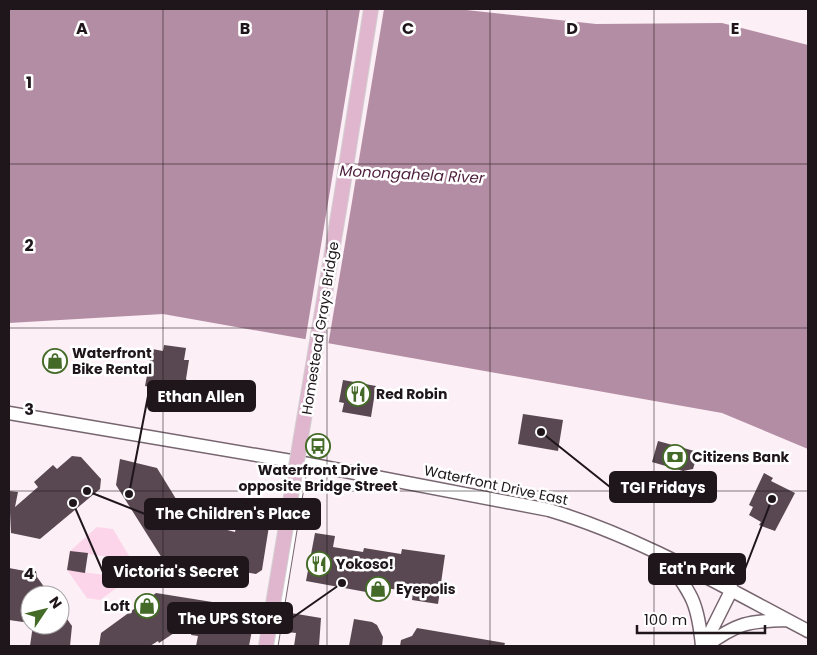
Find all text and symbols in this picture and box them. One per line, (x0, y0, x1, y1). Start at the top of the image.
text: A (76, 17, 88, 40)
text: B (240, 17, 250, 40)
text: C (402, 17, 414, 40)
text: D (566, 17, 578, 40)
text: E (731, 17, 739, 40)
text: 1 (26, 71, 32, 94)
water label: Monongahela River (339, 160, 485, 188)
text: 2 (24, 234, 34, 257)
street label: Homestead Grays Bridge (296, 240, 344, 416)
place label: Waterfront Bike Rental (72, 343, 152, 379)
shop icon: Waterfront Bike Rental (42, 348, 68, 374)
callout: Ethan Allen (148, 381, 255, 411)
restaurant icon: Red Robin (345, 381, 371, 407)
place label: Red Robin (376, 384, 447, 404)
text: Ethan Allen (157, 386, 245, 407)
text: 3 (24, 398, 34, 421)
bus stop icon: Waterfront Drive opposite Bridge Street (305, 433, 331, 459)
bank icon: Citizens Bank (662, 444, 688, 470)
place label: Citizens Bank (692, 447, 790, 467)
place label: Waterfront Drive opposite Bridge Street (238, 460, 398, 496)
street label: Waterfront Drive East (422, 460, 570, 510)
callout: TGI Fridays (610, 472, 716, 502)
text: TGI Fridays (620, 477, 706, 498)
callout: The Children's Place (145, 499, 320, 529)
text: The Children's Place (156, 503, 310, 524)
restaurant icon: Yokoso! (306, 551, 332, 577)
place label: Yokoso! (336, 554, 394, 574)
callout: Eat'n Park (649, 554, 745, 584)
callout: Victoria's Secret (103, 557, 248, 587)
text: Eat'n Park (659, 558, 736, 579)
text: Victoria's Secret (113, 561, 239, 582)
text: 4 (24, 562, 35, 585)
shop icon: Eyepolis (365, 576, 391, 602)
place label: Eyepolis (396, 579, 456, 599)
north arrow (20, 585, 70, 635)
text: N (44, 592, 67, 613)
shop icon: Loft (134, 593, 160, 619)
place label: Loft (104, 596, 130, 616)
scale bar (637, 602, 764, 634)
callout: The UPS Store (168, 603, 292, 633)
text: The UPS Store (178, 608, 282, 629)
text: 100 m (644, 609, 687, 630)

